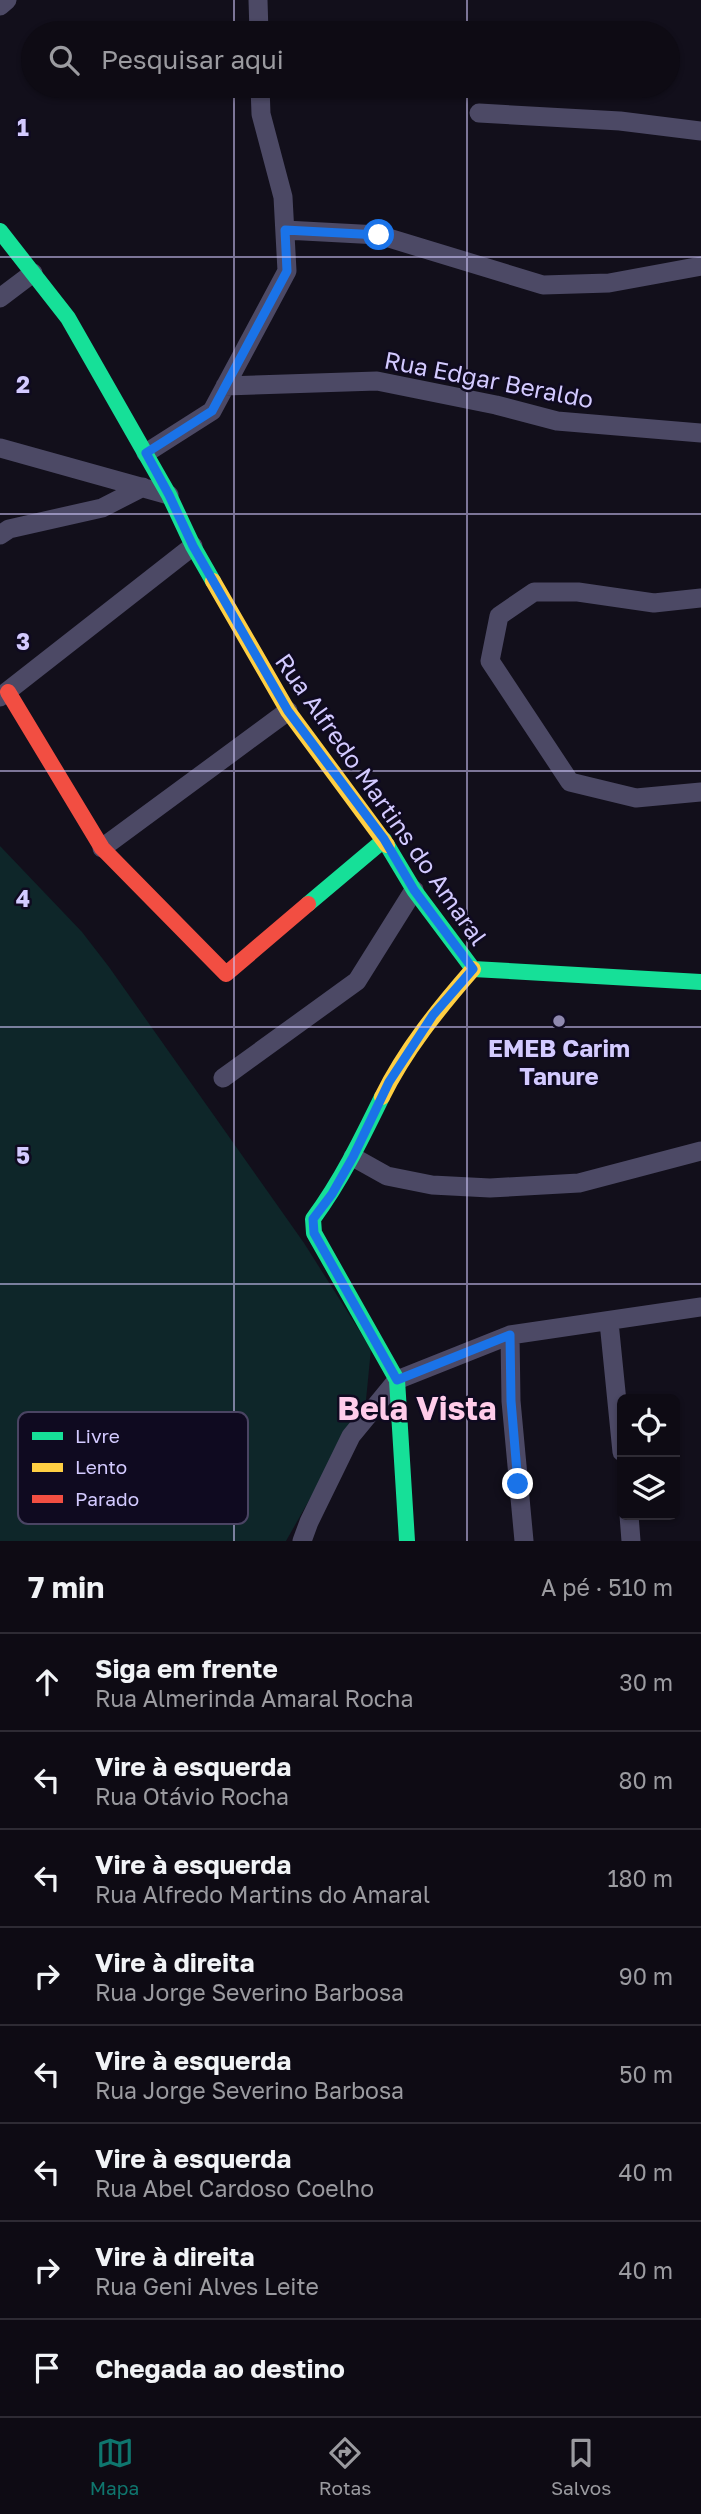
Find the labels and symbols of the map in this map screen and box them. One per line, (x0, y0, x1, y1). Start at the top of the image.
text: 1 (17, 113, 29, 141)
route start (363, 219, 394, 250)
street label: Rua Edgar Beraldo (382, 345, 596, 413)
text: 2 (16, 370, 30, 398)
text: 3 (16, 627, 30, 655)
street label: Rua Alfredo Martins do Amaral (270, 647, 494, 951)
text: 4 (16, 884, 30, 912)
marker: EMEB Carim Tanure (551, 1013, 567, 1029)
place label: EMEB Carim Tanure (488, 1033, 630, 1090)
text: 5 (16, 1141, 30, 1169)
district label: Bela Vista (337, 1389, 497, 1427)
legend (18, 1412, 248, 1524)
text: Livre (75, 1424, 120, 1447)
text: Lento (75, 1455, 127, 1478)
route end (502, 1468, 533, 1499)
text: Parado (75, 1487, 139, 1510)

